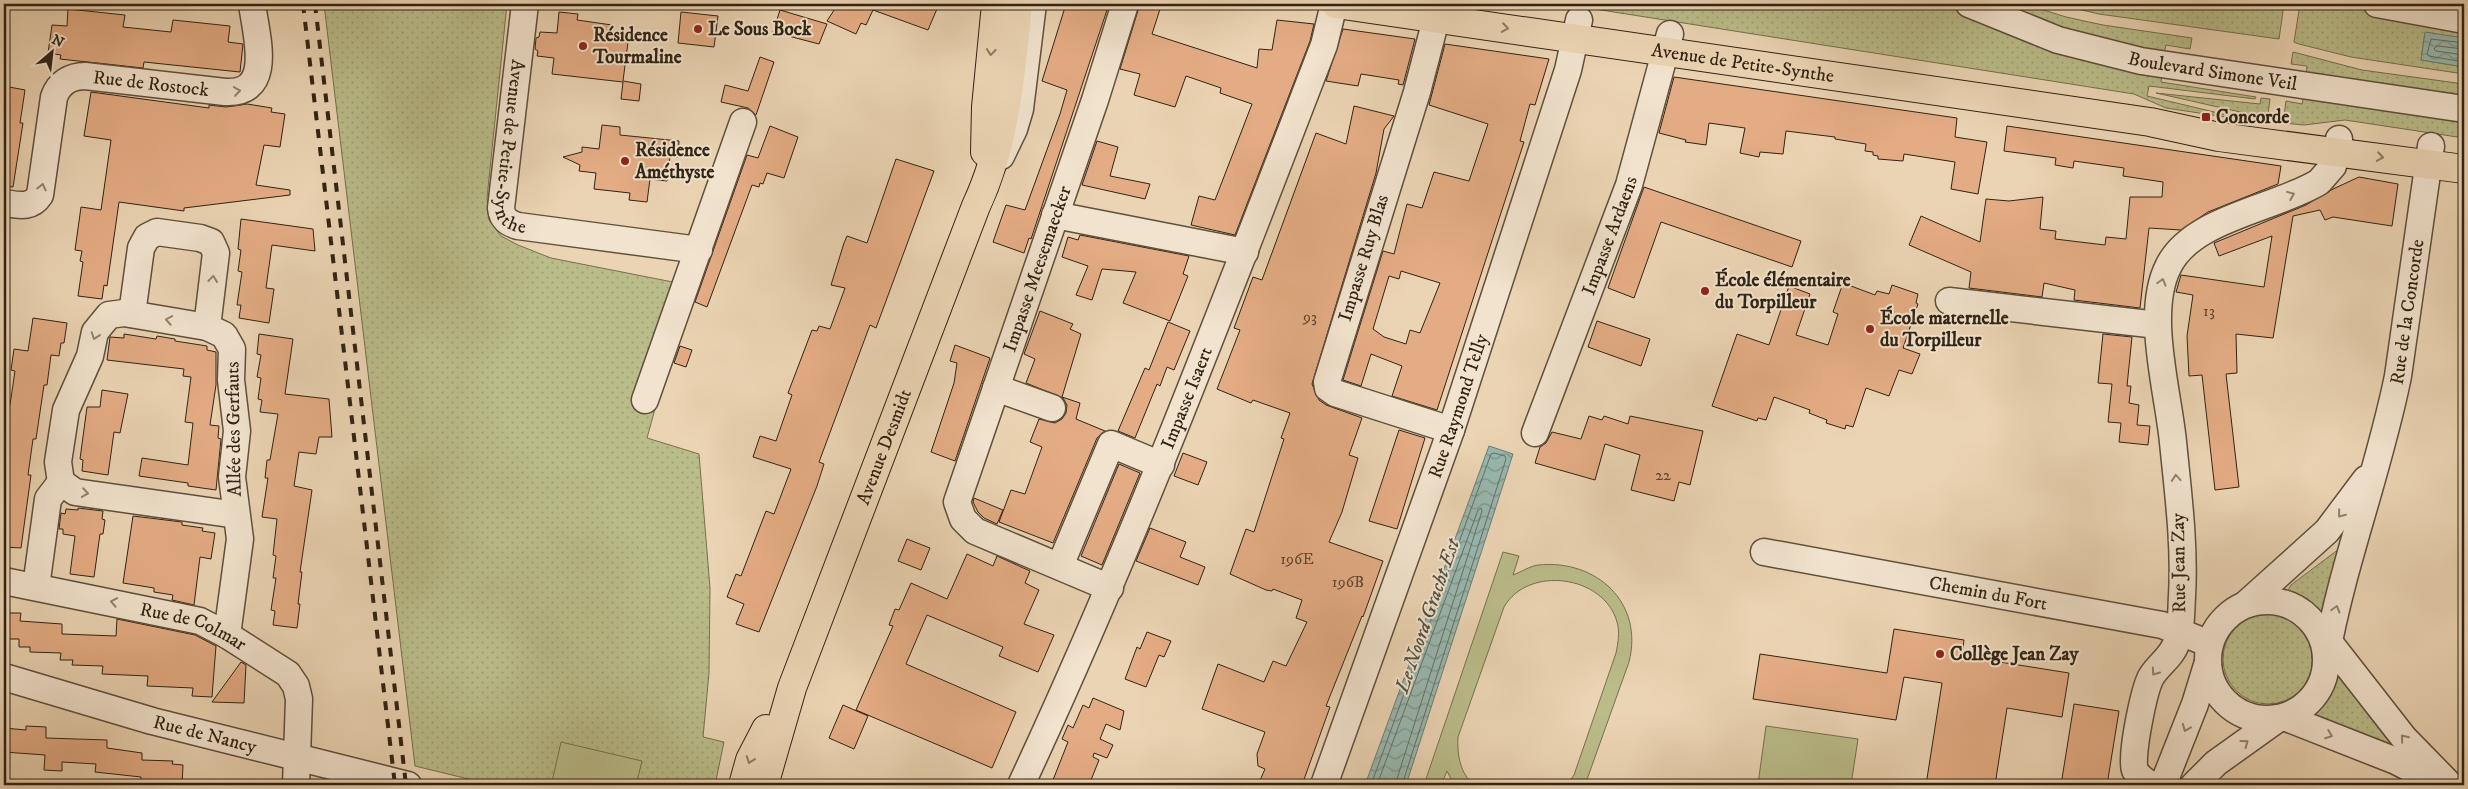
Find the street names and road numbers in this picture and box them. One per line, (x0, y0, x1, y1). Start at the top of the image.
street label: Avenue de Petite-Synthe (1650, 38, 1836, 88)
street label: Boulevard Simone Veil (2126, 47, 2299, 96)
street label: Avenue de Petite-Synthe (489, 58, 530, 238)
street label: Rue de Rostock (92, 66, 211, 102)
street label: Impasse Ardaens (1577, 174, 1642, 298)
street label: Impasse Meesemaecker (998, 183, 1076, 355)
street label: Impasse Ruy Blas (1334, 192, 1394, 324)
street label: Rue de la Concorde (2385, 238, 2429, 387)
street label: Rue Raymond Telly (1423, 330, 1493, 481)
street label: Impasse Isaert (1156, 344, 1217, 452)
street label: Allée des Gerfauts (221, 361, 247, 497)
street label: Avenue Desmidt (852, 386, 917, 508)
street label: Rue Jean Zay (2167, 512, 2191, 613)
street label: Chemin du Fort (1927, 571, 2049, 615)
street label: Rue de Colmar (138, 598, 251, 656)
street label: Rue de Nancy (151, 710, 260, 758)

